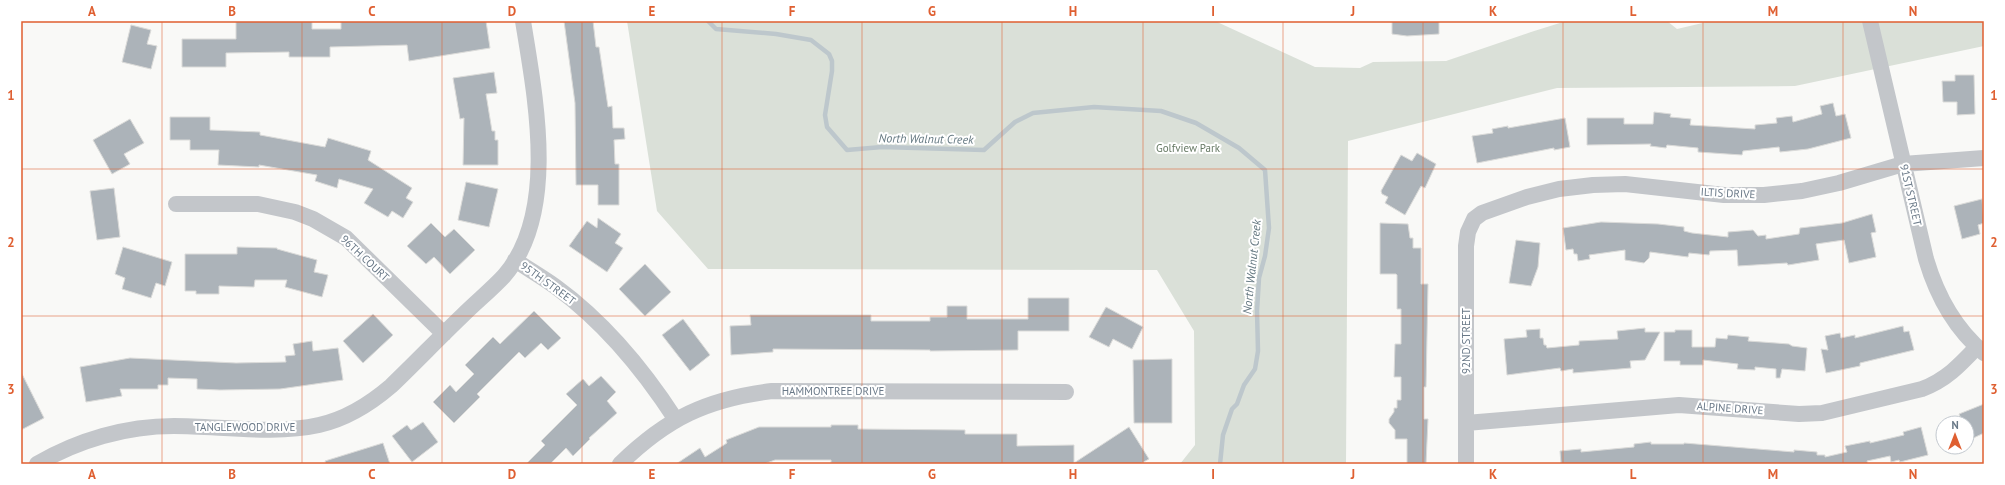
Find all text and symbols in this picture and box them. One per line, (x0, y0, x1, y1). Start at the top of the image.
text: A (88, 3, 96, 20)
text: B (228, 3, 236, 20)
text: C (368, 3, 376, 20)
text: D (508, 3, 516, 20)
text: E (649, 3, 656, 20)
text: F (789, 3, 796, 20)
text: G (928, 3, 936, 20)
text: H (1069, 3, 1077, 20)
text: I (1211, 3, 1215, 20)
text: J (1350, 3, 1355, 20)
text: K (1489, 3, 1497, 20)
text: L (1630, 3, 1637, 20)
text: M (1768, 3, 1778, 20)
text: N (1909, 3, 1917, 20)
text: 1 (7, 87, 15, 104)
text: 1 (1990, 87, 1998, 104)
water label: North Walnut Creek (878, 130, 974, 147)
park label: Golfview Park (1156, 141, 1221, 155)
street label: 91ST STREET (1897, 163, 1925, 227)
street label: ILTIS DRIVE (1700, 185, 1756, 201)
water label: North Walnut Creek (1239, 218, 1264, 315)
street label: 96TH COURT (338, 232, 392, 284)
text: 2 (7, 234, 15, 251)
text: 2 (1990, 234, 1998, 251)
street label: 95TH STREET (518, 258, 578, 308)
street label: 92ND STREET (1459, 308, 1473, 374)
text: 3 (7, 381, 15, 398)
text: 3 (1990, 381, 1998, 398)
street label: HAMMONTREE DRIVE (782, 384, 884, 398)
street label: ALPINE DRIVE (1696, 399, 1764, 417)
north arrow (1935, 415, 1975, 455)
text: N (1951, 418, 1959, 432)
street label: TANGLEWOOD DRIVE (195, 420, 295, 434)
text: A (88, 466, 96, 483)
text: B (228, 466, 236, 483)
text: C (368, 466, 376, 483)
text: D (508, 466, 516, 483)
text: E (649, 466, 656, 483)
text: F (789, 466, 796, 483)
text: G (928, 466, 936, 483)
text: H (1069, 466, 1077, 483)
text: I (1211, 466, 1215, 483)
text: J (1350, 466, 1355, 483)
text: K (1489, 466, 1497, 483)
text: L (1630, 466, 1637, 483)
text: M (1768, 466, 1778, 483)
text: N (1909, 466, 1917, 483)

